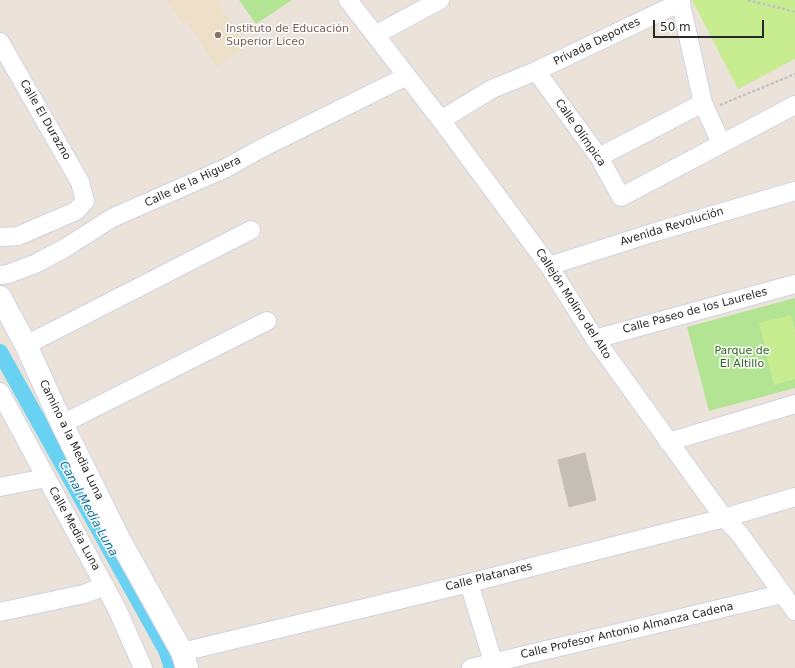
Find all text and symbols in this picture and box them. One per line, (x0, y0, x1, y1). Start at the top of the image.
scale bar (655, 12, 766, 38)
street label: Privada Deportes (552, 15, 642, 69)
text: 50 m (660, 20, 691, 34)
place label: Instituto de Educación Superior Liceo (226, 22, 349, 48)
marker: Instituto de Educación Superior Liceo (213, 30, 223, 40)
street label: Calle El Durazno (17, 78, 73, 162)
street label: Calle Olímpica (552, 97, 608, 169)
street label: Calle de la Higuera (143, 154, 243, 210)
street label: Avenida Revolución (619, 205, 725, 249)
street label: Callejón Molino del Alto (532, 246, 614, 362)
street label: Calle Paseo de los Laureles (621, 285, 769, 337)
park label: Parque de El Altillo (714, 344, 770, 370)
street label: Camino a la Media Luna (36, 378, 106, 502)
water label: Canal Media Luna (56, 459, 120, 559)
street label: Calle Media Luna (45, 485, 103, 573)
street label: Calle Platanares (444, 560, 534, 594)
street label: Calle Profesor Antonio Almanza Cadena (519, 600, 735, 662)

